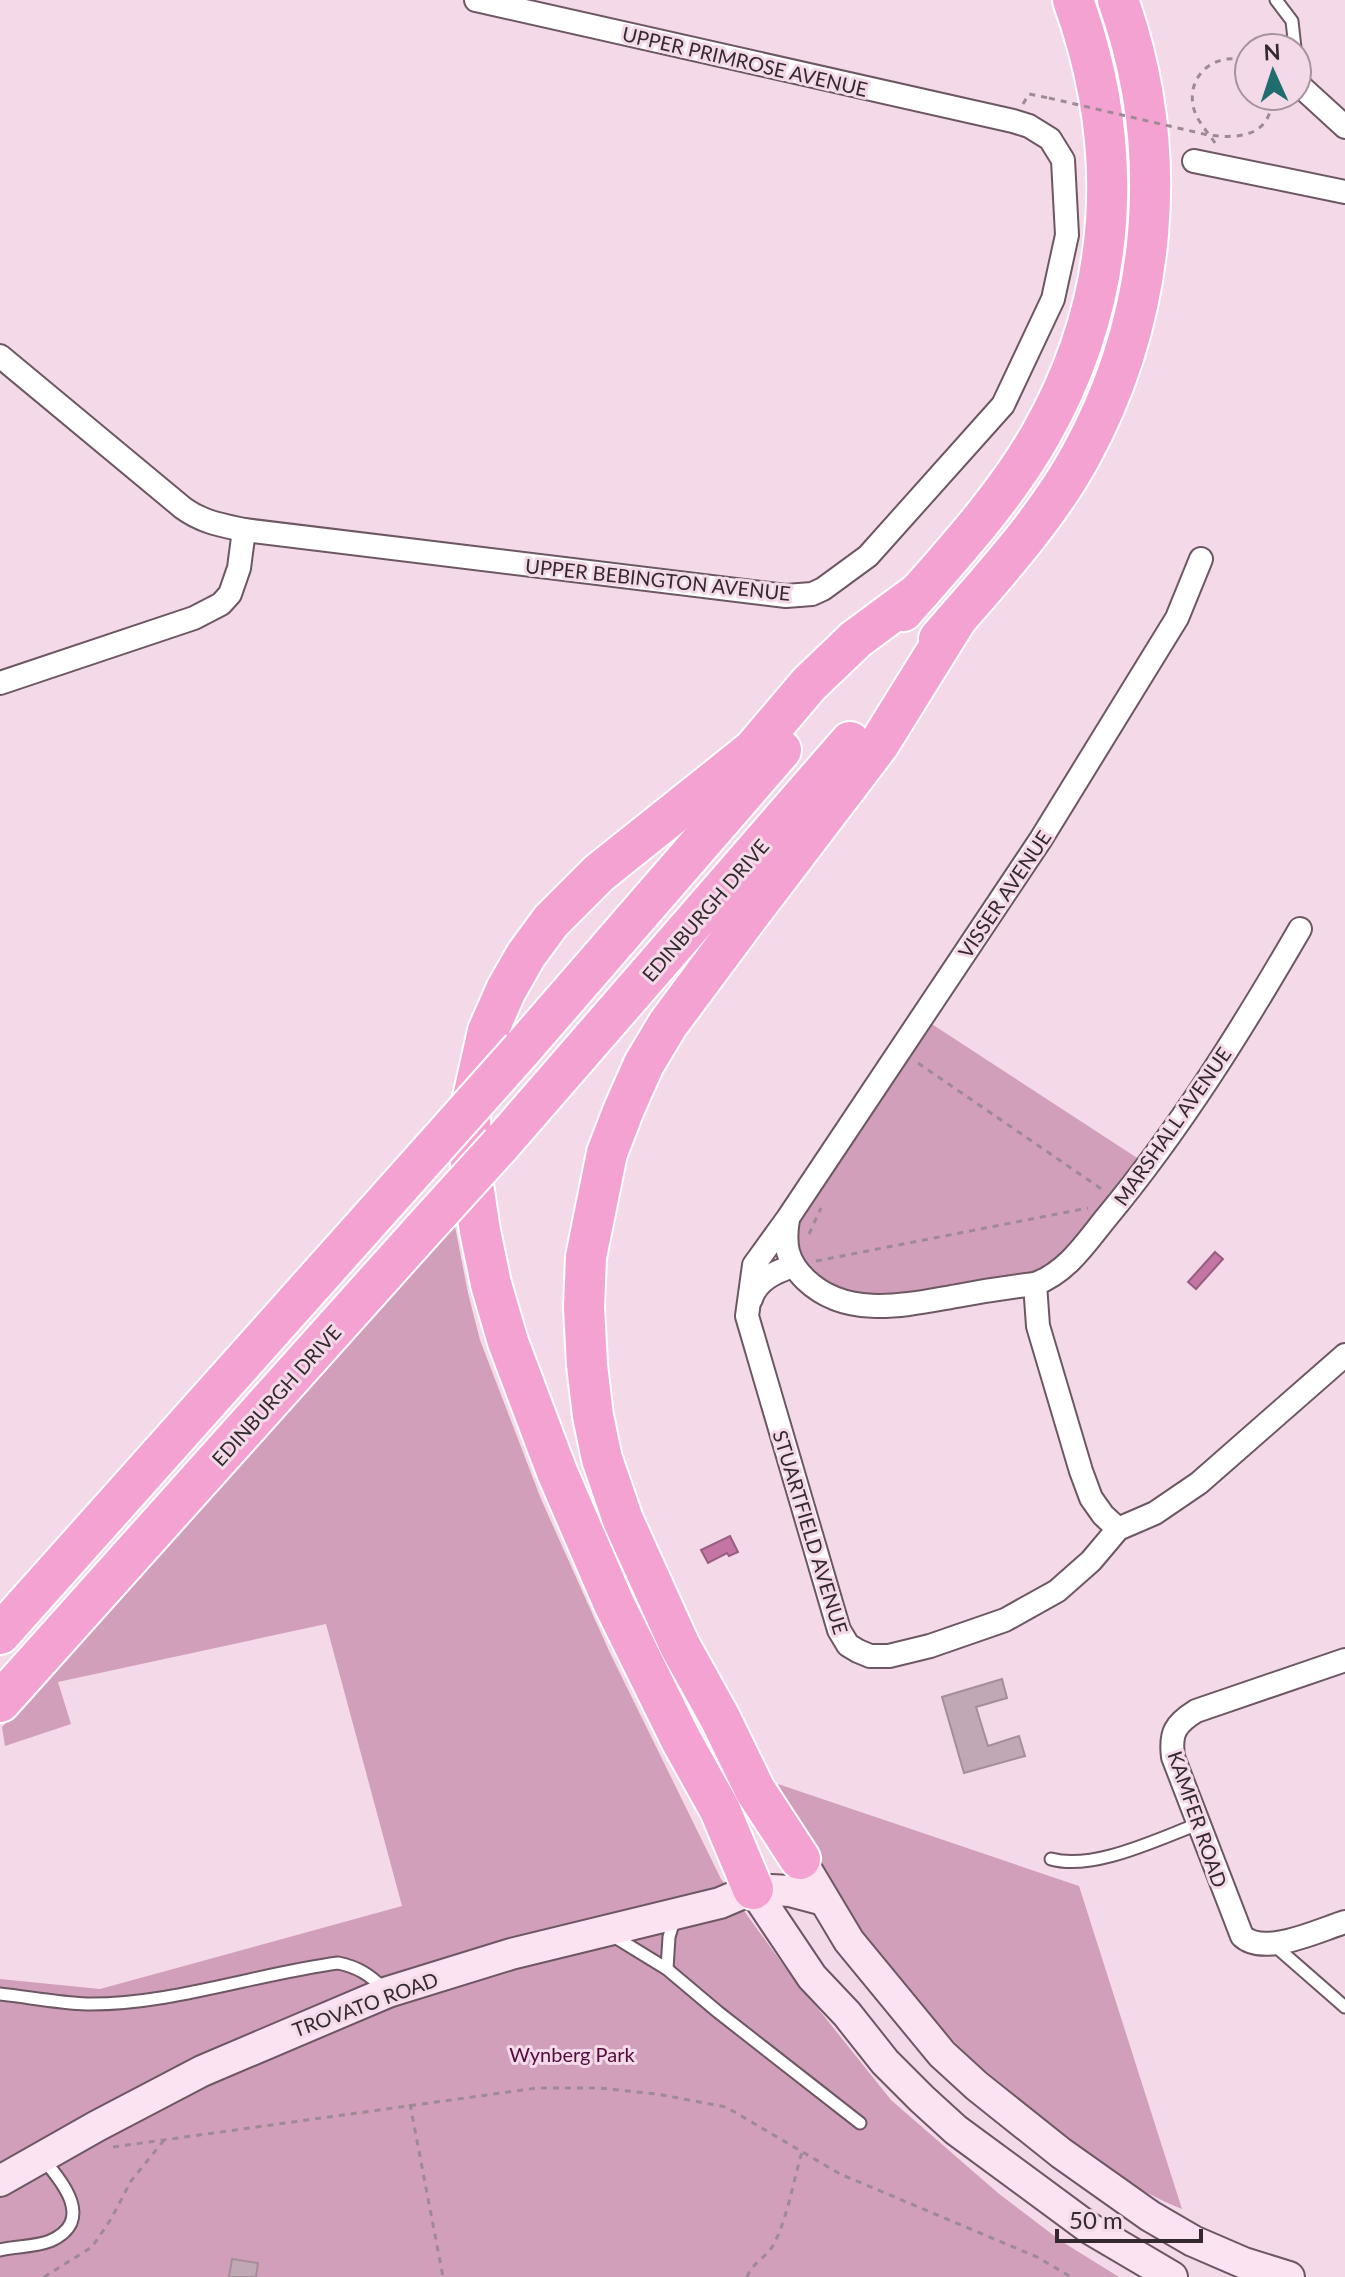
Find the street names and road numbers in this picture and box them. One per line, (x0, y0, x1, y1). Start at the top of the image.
street label: UPPER PRIMROSE AVENUE (620, 21, 870, 101)
street label: UPPER BEBINGTON AVENUE (524, 553, 792, 605)
street label: VISSER AVENUE (953, 826, 1055, 962)
street label: EDINBURGH DRIVE (637, 834, 773, 986)
street label: MARSHALL AVENUE (1108, 1042, 1236, 1210)
street label: EDINBURGH DRIVE (206, 1320, 346, 1470)
street label: STUARTFIELD AVENUE (769, 1427, 853, 1637)
street label: KAMFER ROAD (1163, 1748, 1233, 1890)
street label: TROVATO ROAD (289, 1966, 441, 2042)

